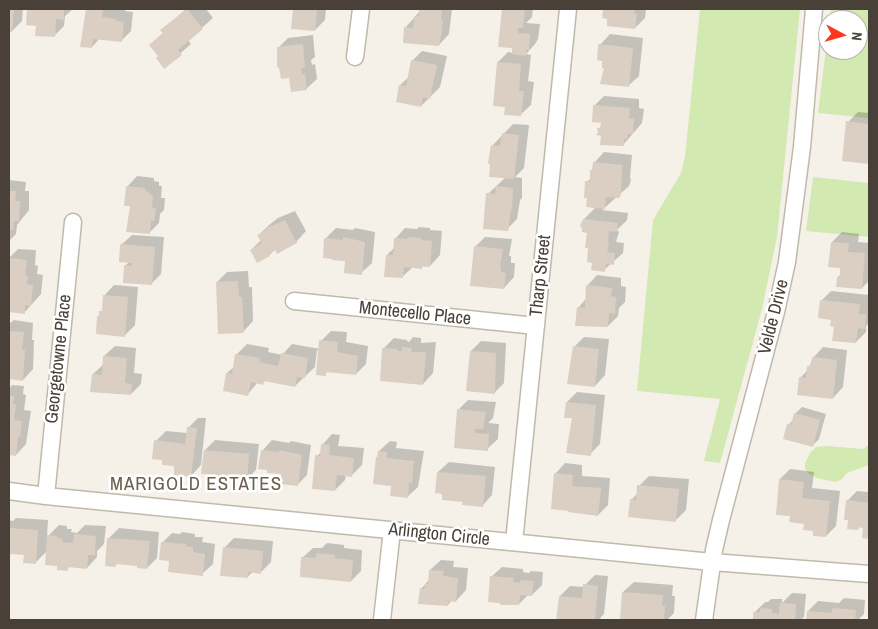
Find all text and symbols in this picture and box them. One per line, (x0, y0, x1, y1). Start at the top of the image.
north arrow (818, 10, 868, 60)
text: N (848, 31, 866, 42)
street label: Tharp Street (526, 234, 556, 318)
street label: Velde Drive (754, 277, 794, 357)
street label: Georgetowne Place (41, 293, 77, 425)
street label: Montecello Place (358, 297, 472, 331)
district label: MARIGOLD ESTATES (108, 474, 284, 496)
street label: Arlington Circle (387, 519, 491, 551)

